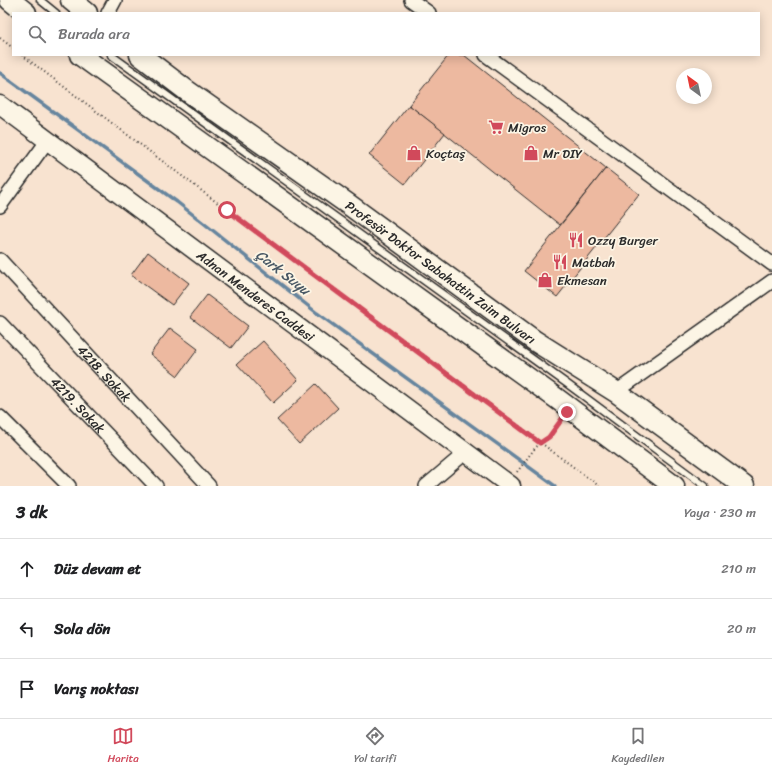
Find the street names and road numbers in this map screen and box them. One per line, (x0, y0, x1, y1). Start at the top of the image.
street label: Profesör Doktor Sabahattin Zaim Bulvarı (340, 195, 541, 351)
street label: Adnan Menderes Caddesi (191, 244, 320, 348)
street label: 4218. Sokak (71, 339, 137, 408)
street label: 4219. Sokak (45, 371, 111, 439)

